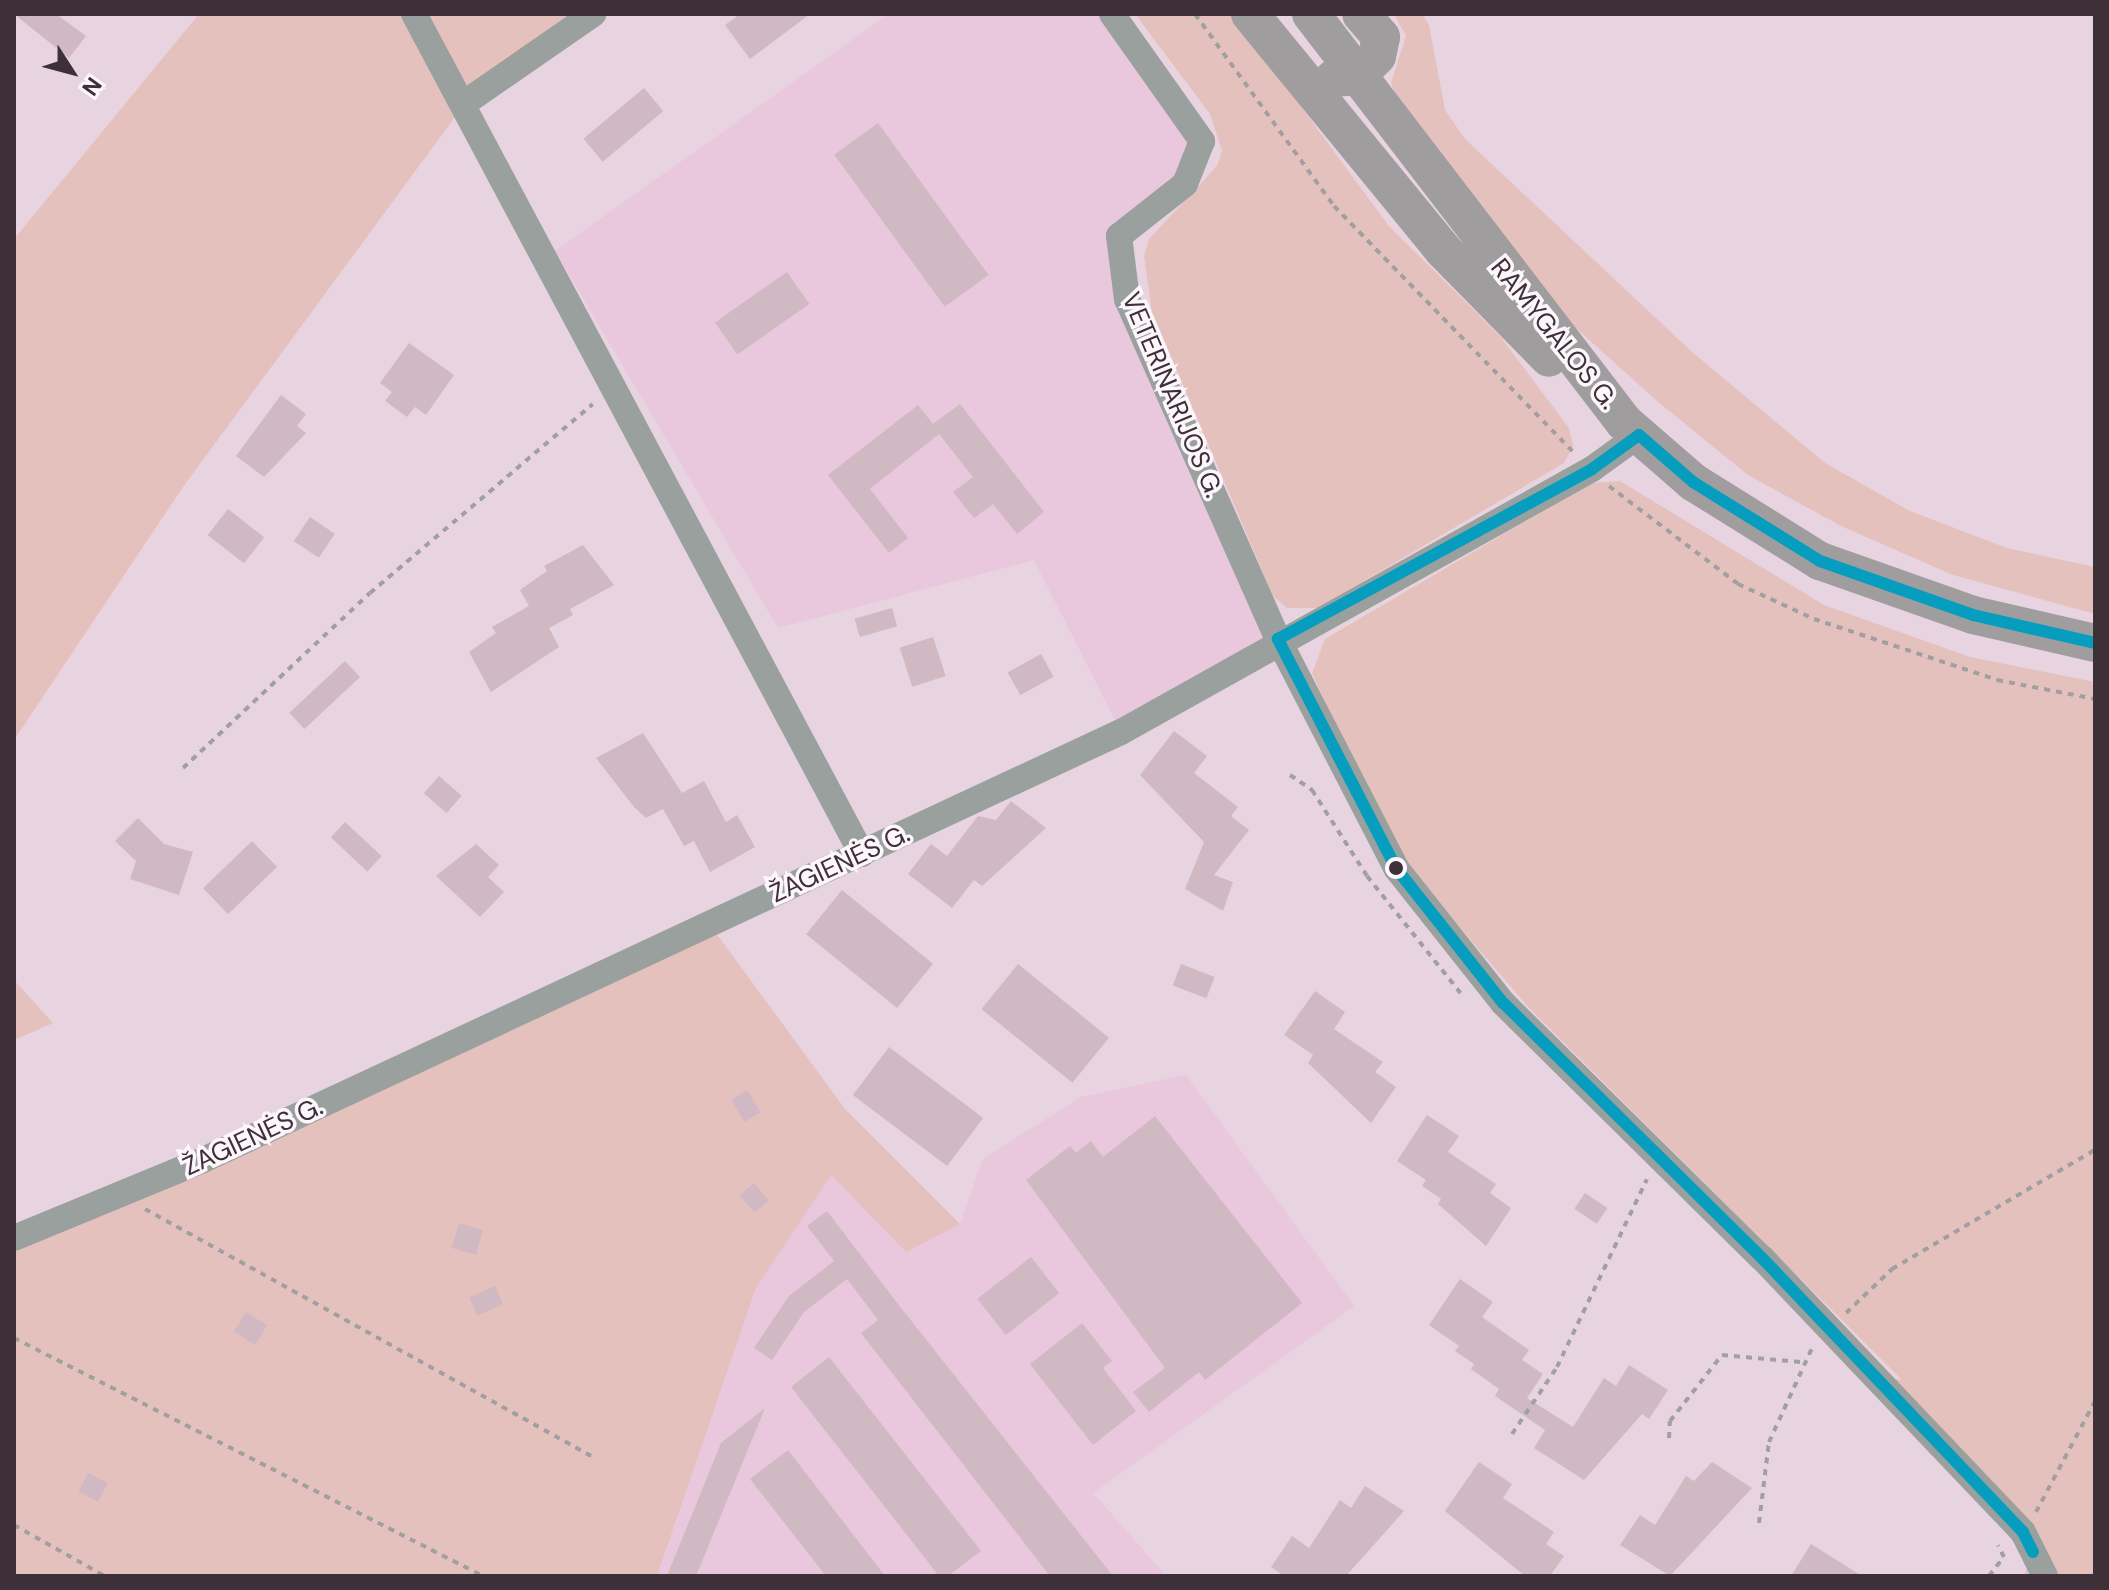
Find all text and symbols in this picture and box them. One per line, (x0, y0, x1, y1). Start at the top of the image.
north arrow (32, 32, 112, 112)
text: N (75, 71, 108, 101)
street label: RAMYGALOS G. (1484, 253, 1624, 415)
street label: VETERINARIJOS G. (1115, 288, 1229, 502)
street label: ŽAGIENĖS G. (765, 818, 915, 910)
unlabelled marker (1388, 860, 1404, 876)
street label: ŽAGIENĖS G. (178, 1091, 328, 1183)

